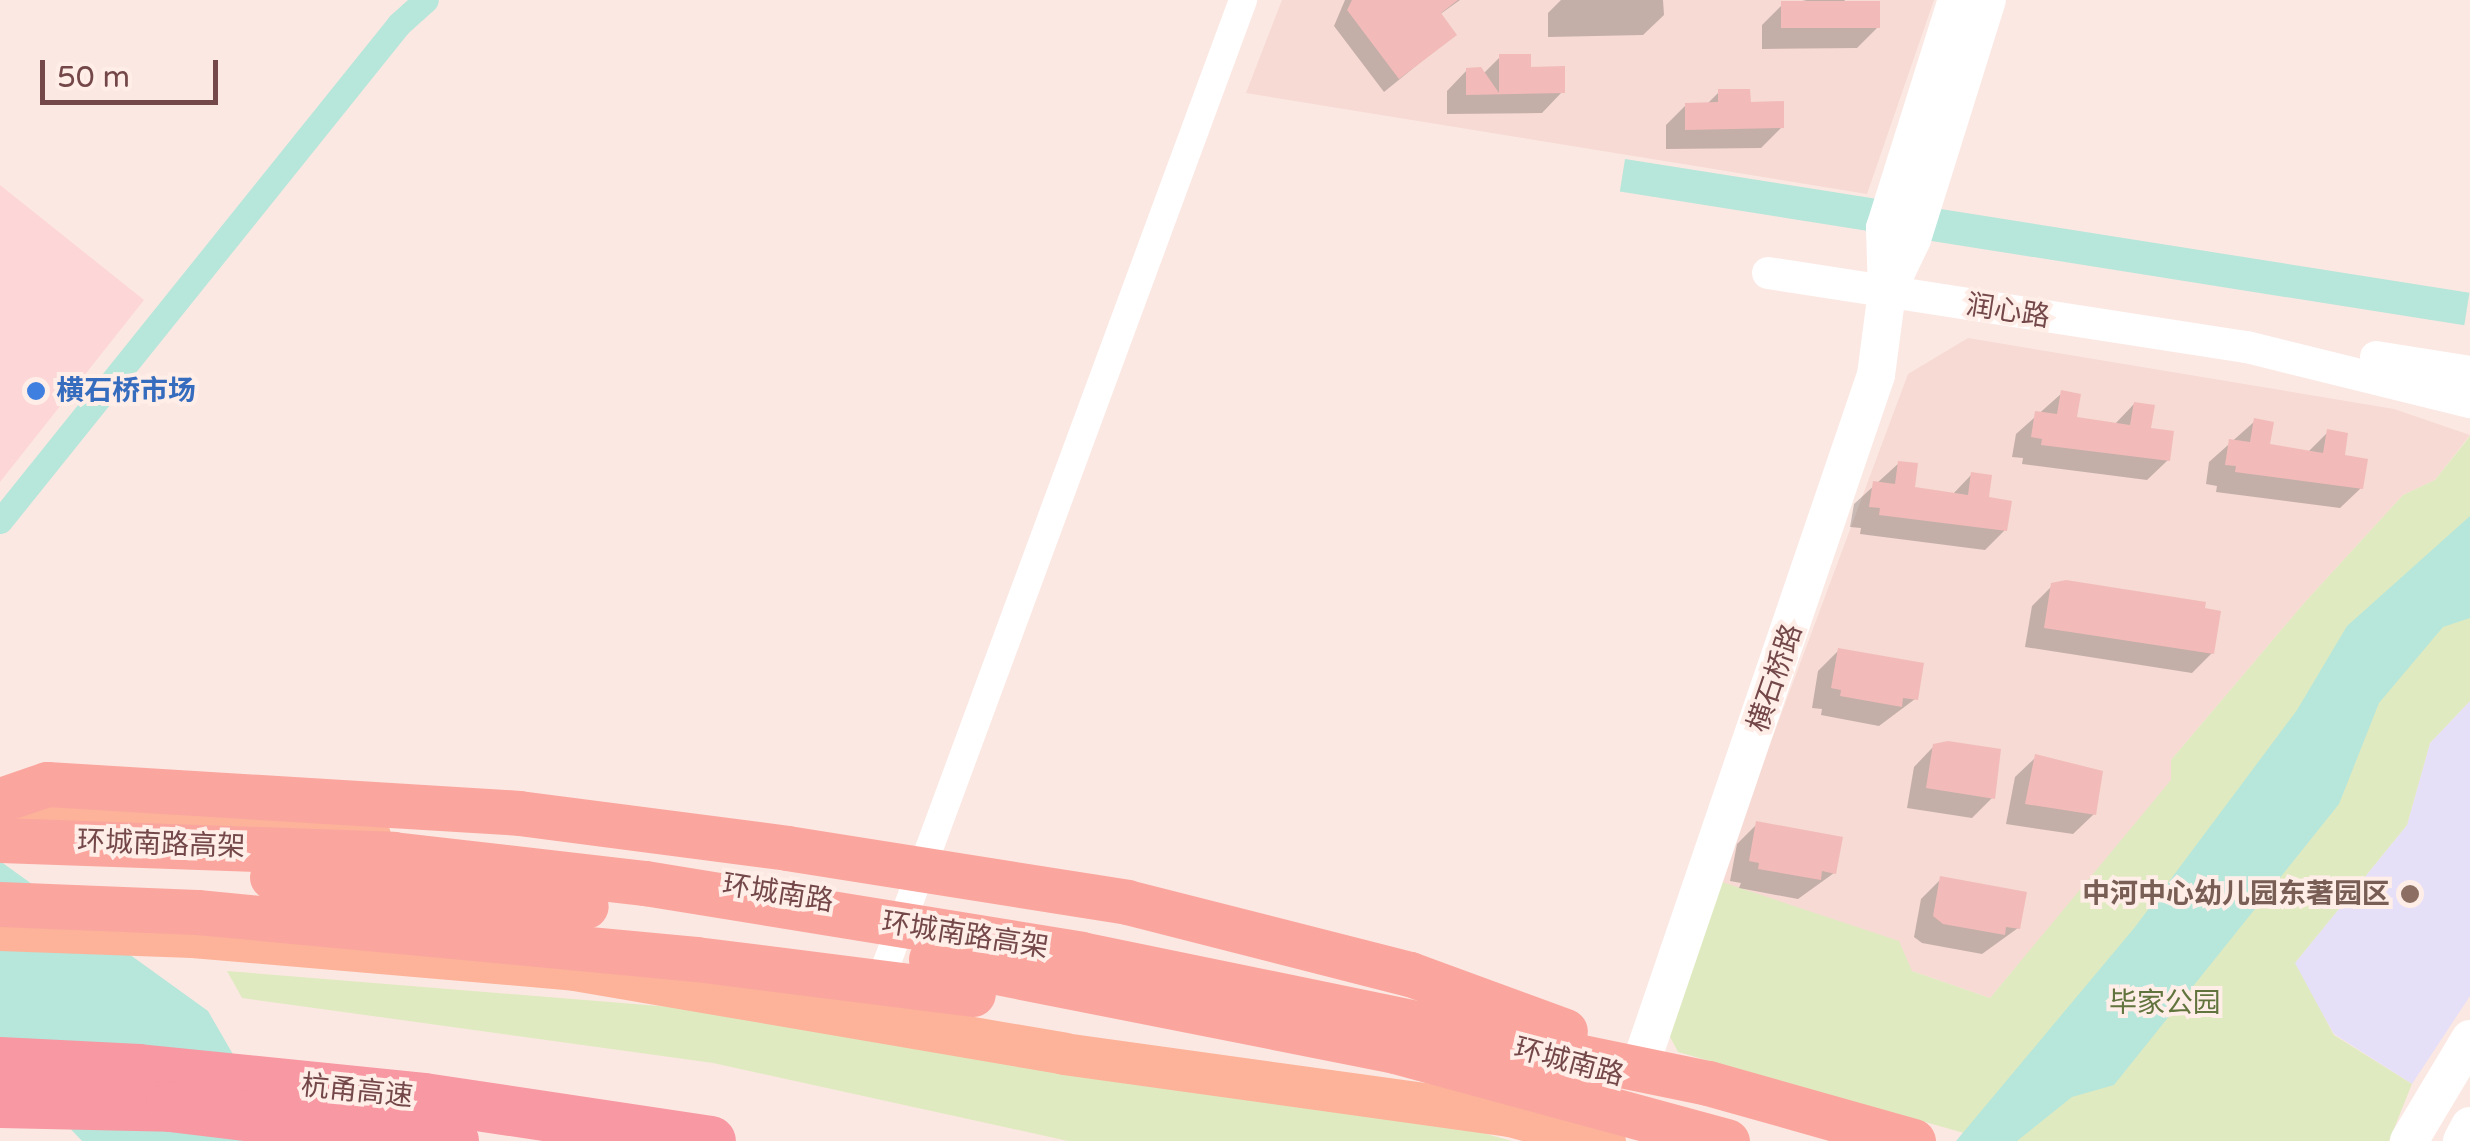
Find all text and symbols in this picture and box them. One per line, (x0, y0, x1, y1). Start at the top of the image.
scale bar (45, 40, 222, 102)
text: 50 m (57, 59, 130, 96)
street label: 润心路 (1964, 288, 2052, 334)
place label: 横石桥市场 (56, 374, 196, 408)
marker: 横石桥市场 (25, 380, 47, 402)
street label: 横石桥路 (1741, 620, 1809, 736)
street label: 环城南路高架 (76, 824, 246, 864)
street label: 环城南路 (720, 868, 836, 918)
place label: 中河中心幼儿园东著园区 (2082, 877, 2390, 911)
marker: 中河中心幼儿园东著园区 (2399, 883, 2421, 905)
street label: 环城南路高架 (879, 905, 1051, 965)
park label: 毕家公园 (2109, 986, 2221, 1020)
street label: 环城南路 (1511, 1031, 1627, 1093)
street label: 杭甬高速 (300, 1068, 414, 1114)

